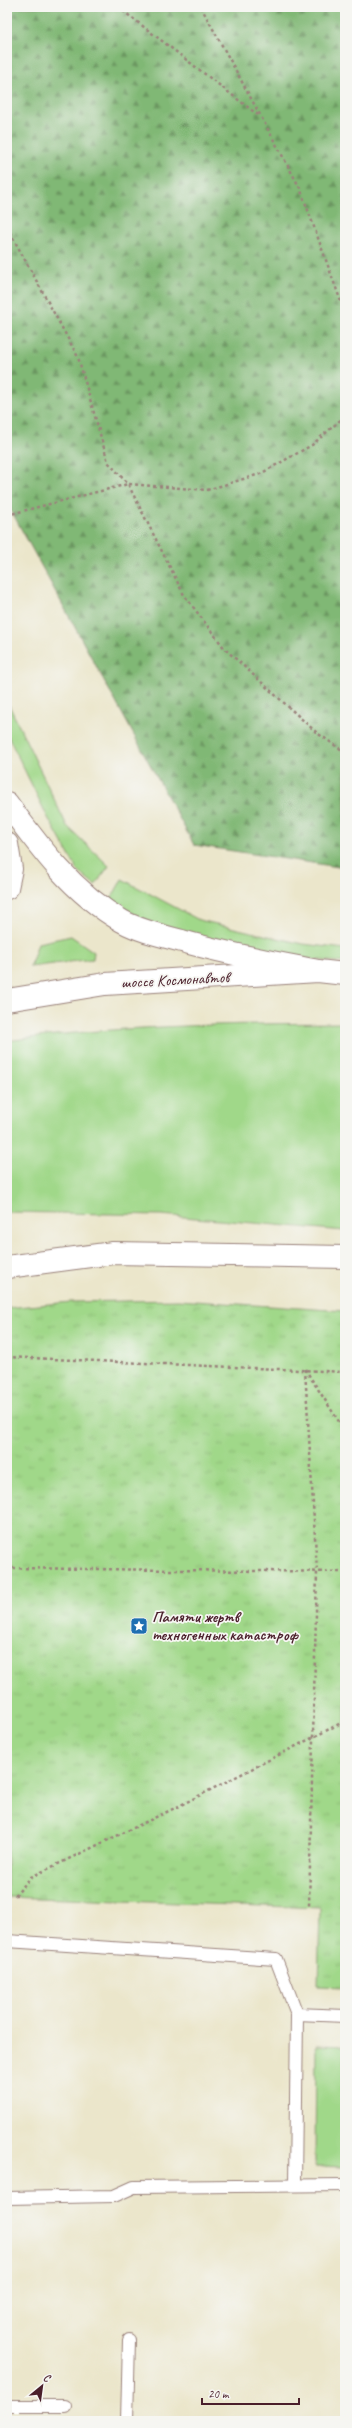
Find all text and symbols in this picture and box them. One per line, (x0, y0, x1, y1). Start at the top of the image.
street label: шоссе Космонавтов (120, 967, 233, 993)
place label: Памяти жертв техногенных катастроф (152, 1607, 300, 1645)
place icon: Памяти жертв техногенных катастроф (129, 1616, 149, 1636)
north arrow (22, 2366, 62, 2406)
text: С (41, 2370, 54, 2385)
scale bar (202, 2380, 299, 2406)
text: 20 m (208, 2386, 230, 2402)

